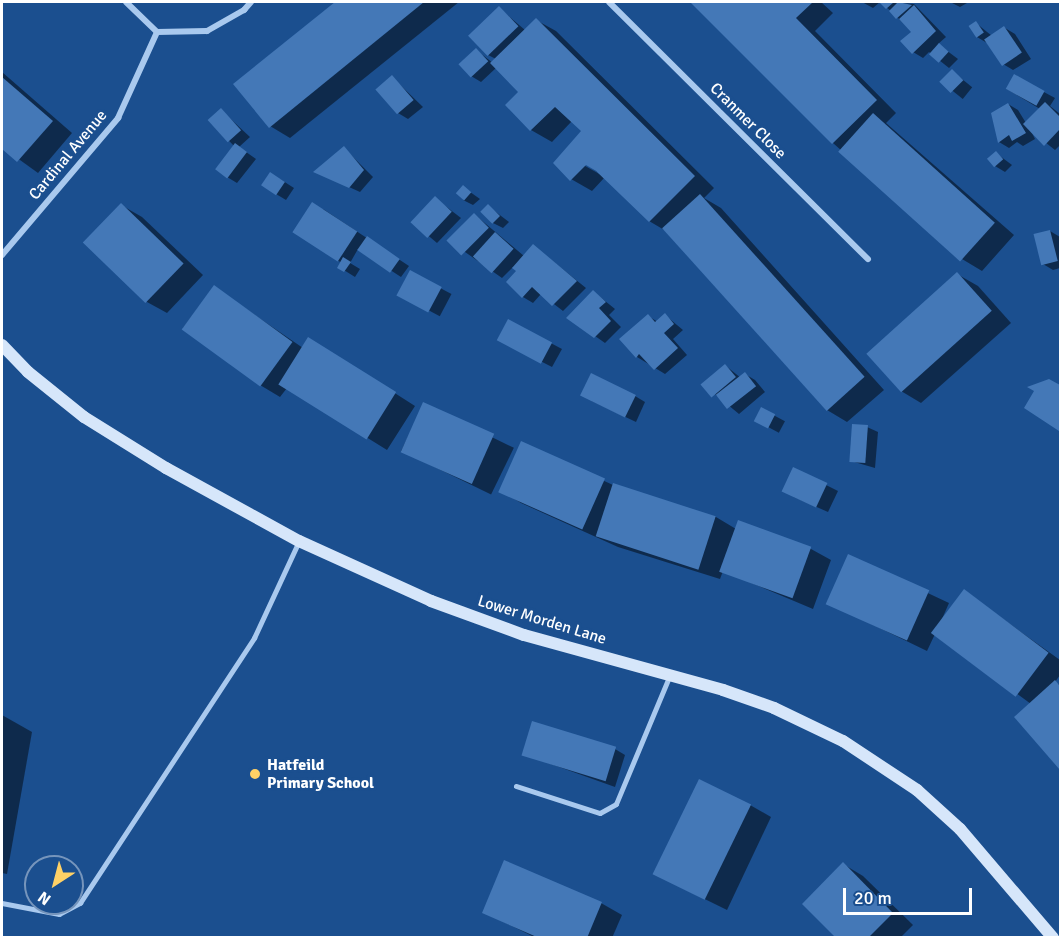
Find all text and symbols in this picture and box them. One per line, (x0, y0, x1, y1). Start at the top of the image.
street label: Cranmer Close (706, 79, 790, 163)
street label: Cardinal Avenue (25, 106, 111, 204)
street label: Lower Morden Lane (475, 591, 609, 649)
place label: Hatfeild Primary School (267, 755, 374, 793)
marker: Hatfeild Primary School (248, 767, 262, 781)
north arrow (24, 855, 84, 915)
scale bar (846, 876, 975, 914)
text: N (34, 887, 55, 909)
text: 20 m (854, 887, 892, 909)

